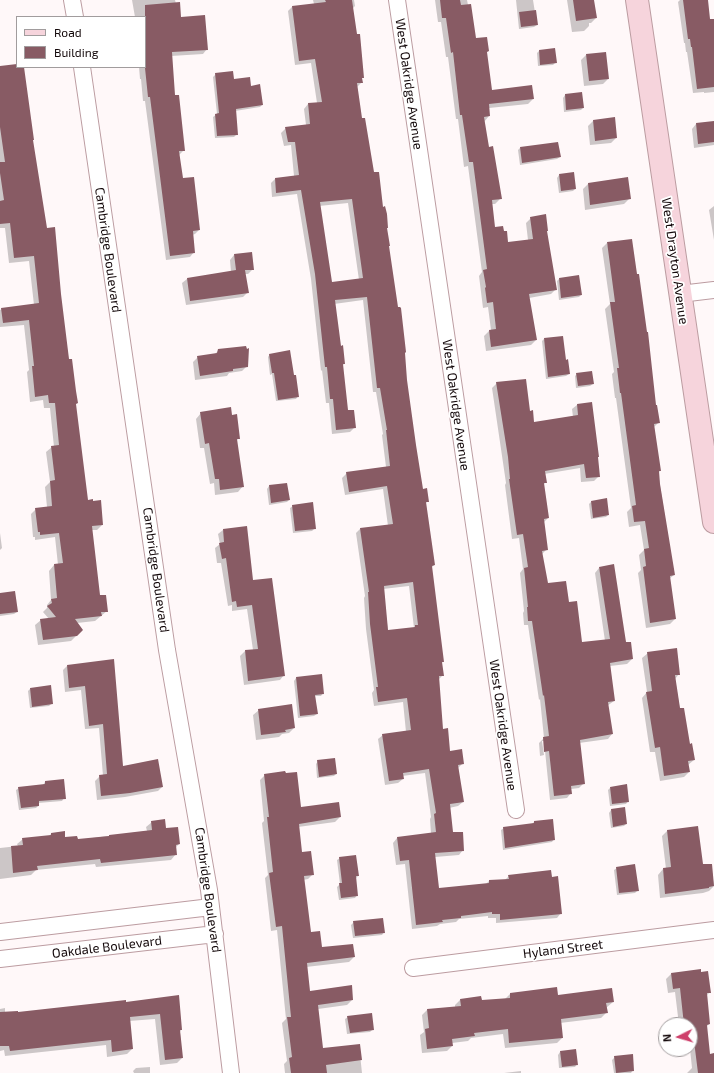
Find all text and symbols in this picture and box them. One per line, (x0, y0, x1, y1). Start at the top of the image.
legend (16, 16, 146, 68)
street label: West Oakridge Avenue (392, 17, 426, 151)
text: Road (54, 25, 82, 39)
text: Building (54, 45, 98, 59)
street label: Cambridge Boulevard (91, 186, 125, 314)
street label: West Drayton Avenue (658, 197, 692, 325)
street label: West Oakridge Avenue (439, 338, 473, 472)
street label: Cambridge Boulevard (139, 506, 173, 634)
street label: West Oakridge Avenue (486, 658, 520, 792)
street label: Cambridge Boulevard (191, 826, 225, 954)
street label: Oakdale Boulevard (51, 933, 163, 961)
street label: Hyland Street (522, 936, 604, 962)
north arrow (658, 1017, 698, 1057)
text: N (660, 1033, 673, 1043)

